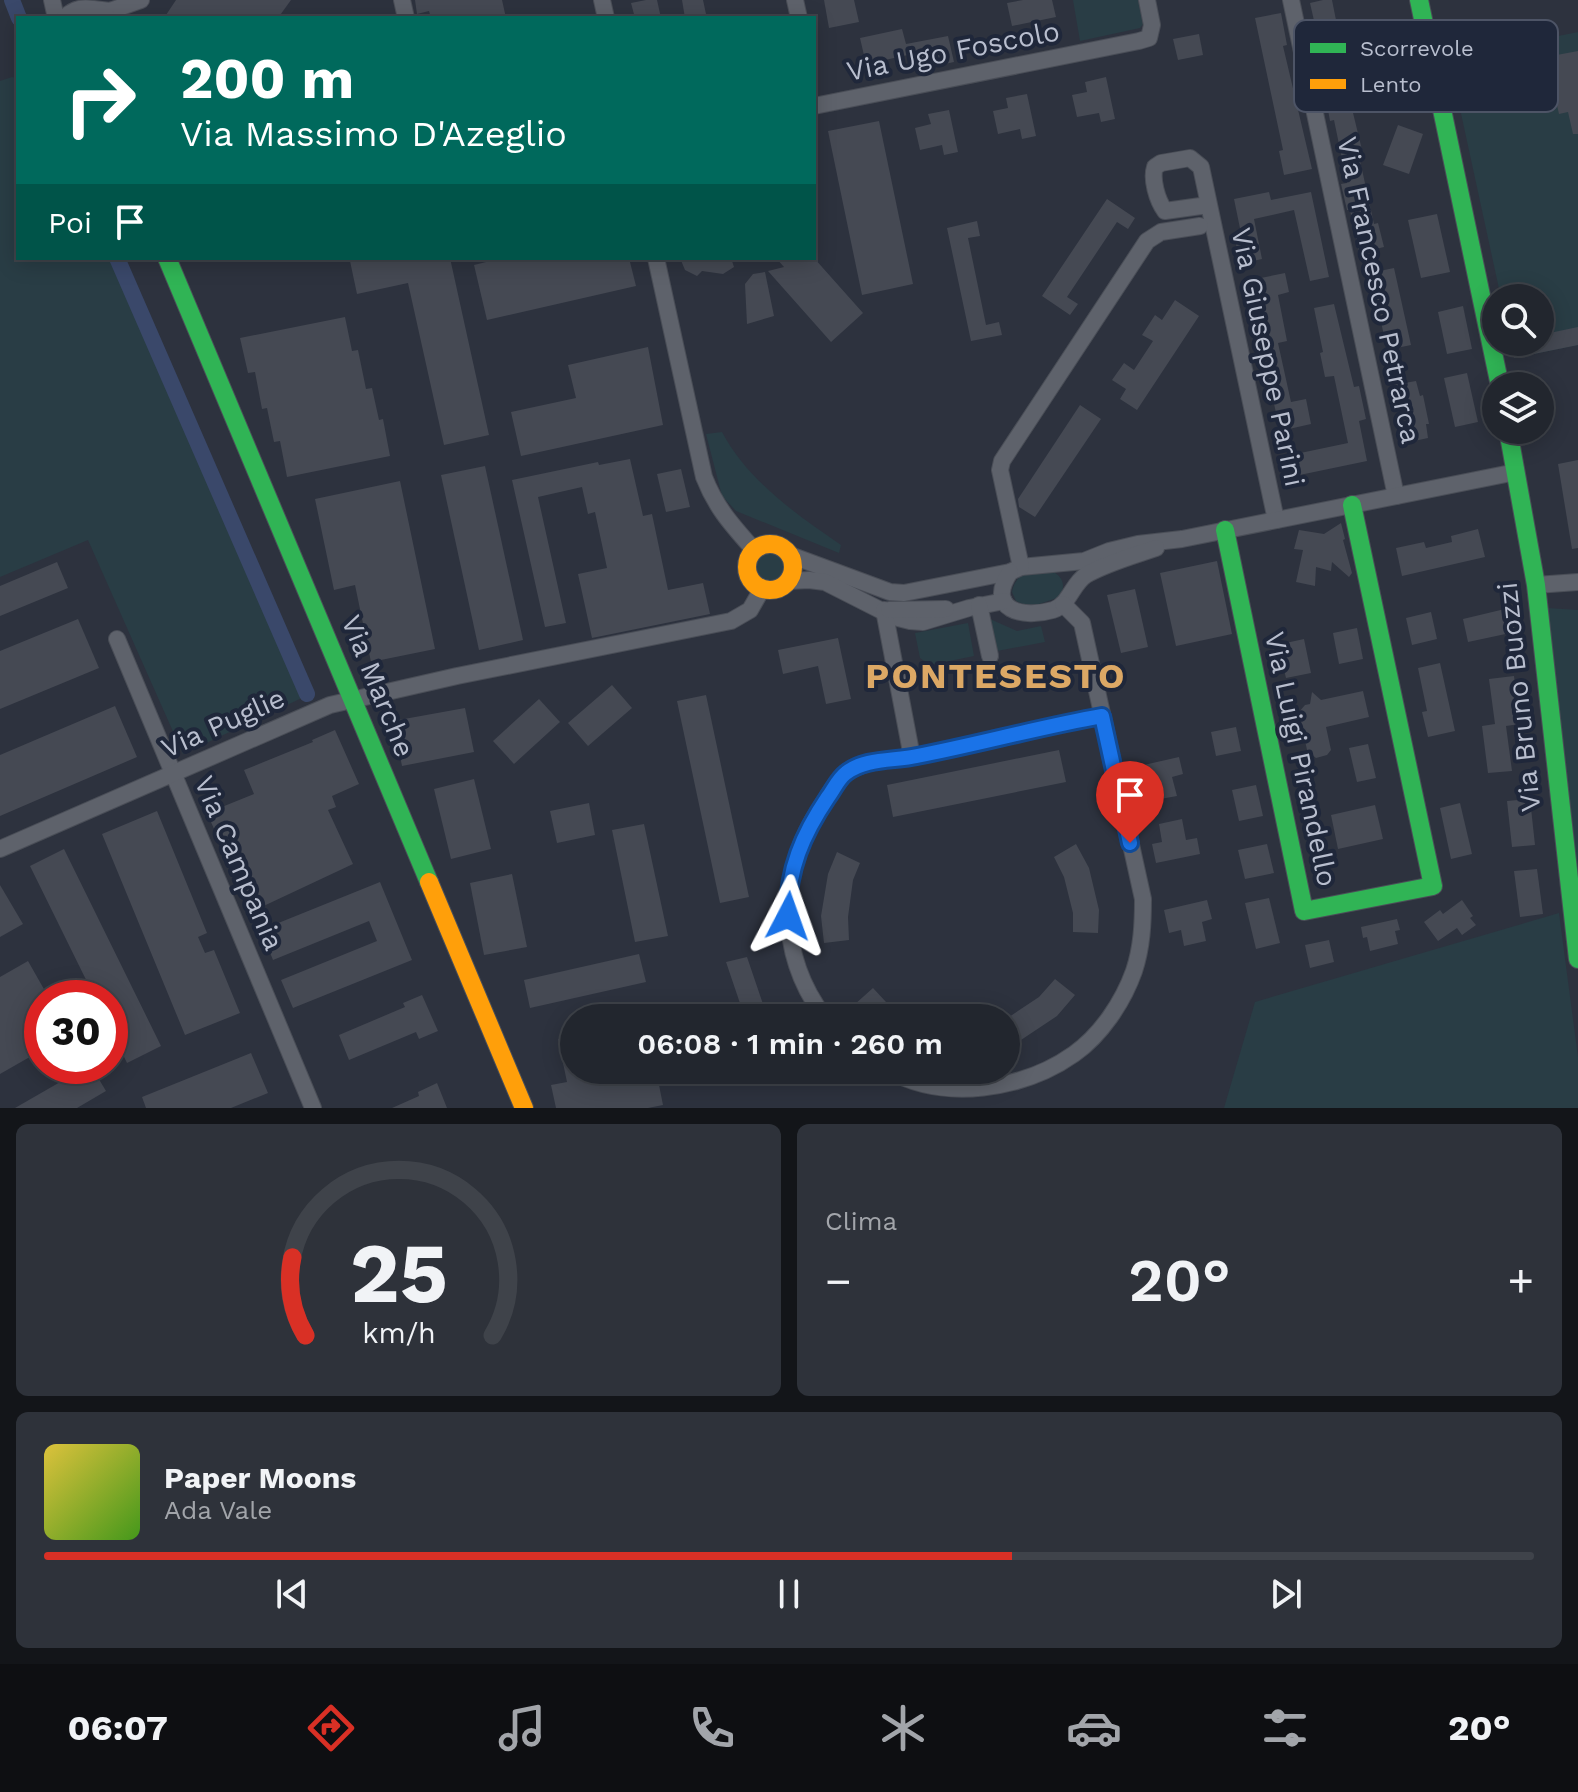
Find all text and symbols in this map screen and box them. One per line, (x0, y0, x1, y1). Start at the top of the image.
street label: Via Ugo Foscolo (844, 14, 1062, 88)
legend (1294, 20, 1558, 112)
text: Scorrevole (1360, 36, 1474, 61)
text: 200 m (180, 46, 354, 112)
icon: right (48, 48, 152, 152)
text: Lento (1360, 72, 1421, 97)
text: Via Massimo D'Azeglio (180, 113, 567, 155)
street label: Via Francesco Petrarca (1330, 134, 1428, 447)
icon: arrive (108, 200, 152, 244)
text: Poi (48, 205, 92, 240)
street label: Via Giuseppe Parini (1224, 225, 1312, 489)
map controls (1482, 284, 1554, 444)
button: search (1482, 284, 1554, 356)
button: layers (1482, 372, 1554, 444)
street label: Via Bruno Buozzi (1491, 581, 1547, 813)
street label: Via Marche (335, 610, 421, 762)
street label: Via Luigi Pirandello (1258, 629, 1344, 889)
district label: PONTESESTO (865, 655, 1127, 697)
street label: Via Puglie (156, 681, 290, 765)
pin (1096, 761, 1164, 843)
street label: Via Campania (187, 771, 291, 955)
icon: arrive (1108, 773, 1152, 817)
position arrow (746, 874, 830, 958)
speed limit sign: 30 (24, 980, 128, 1084)
text: 06:08 · 1 min · 260 m (637, 1026, 943, 1061)
text: Clima (825, 1206, 897, 1236)
text: 25 (349, 1225, 448, 1322)
text: 20° (1128, 1245, 1231, 1316)
text: − (825, 1255, 852, 1307)
text: + (1507, 1255, 1534, 1307)
text: km/h (362, 1316, 435, 1350)
text: Paper Moons (164, 1460, 356, 1495)
text: Ada Vale (164, 1495, 272, 1525)
icon: previous (270, 1572, 314, 1616)
icon: pause (767, 1572, 811, 1616)
icon: next (1264, 1572, 1308, 1616)
icon: directions (303, 1700, 359, 1756)
icon: music (494, 1700, 550, 1756)
icon: phone (684, 1700, 740, 1756)
icon: climate (875, 1700, 931, 1756)
icon: car (1066, 1700, 1122, 1756)
icon: filters (1257, 1700, 1313, 1756)
text: 06:07 (67, 1707, 168, 1749)
text: 20° (1448, 1707, 1511, 1749)

